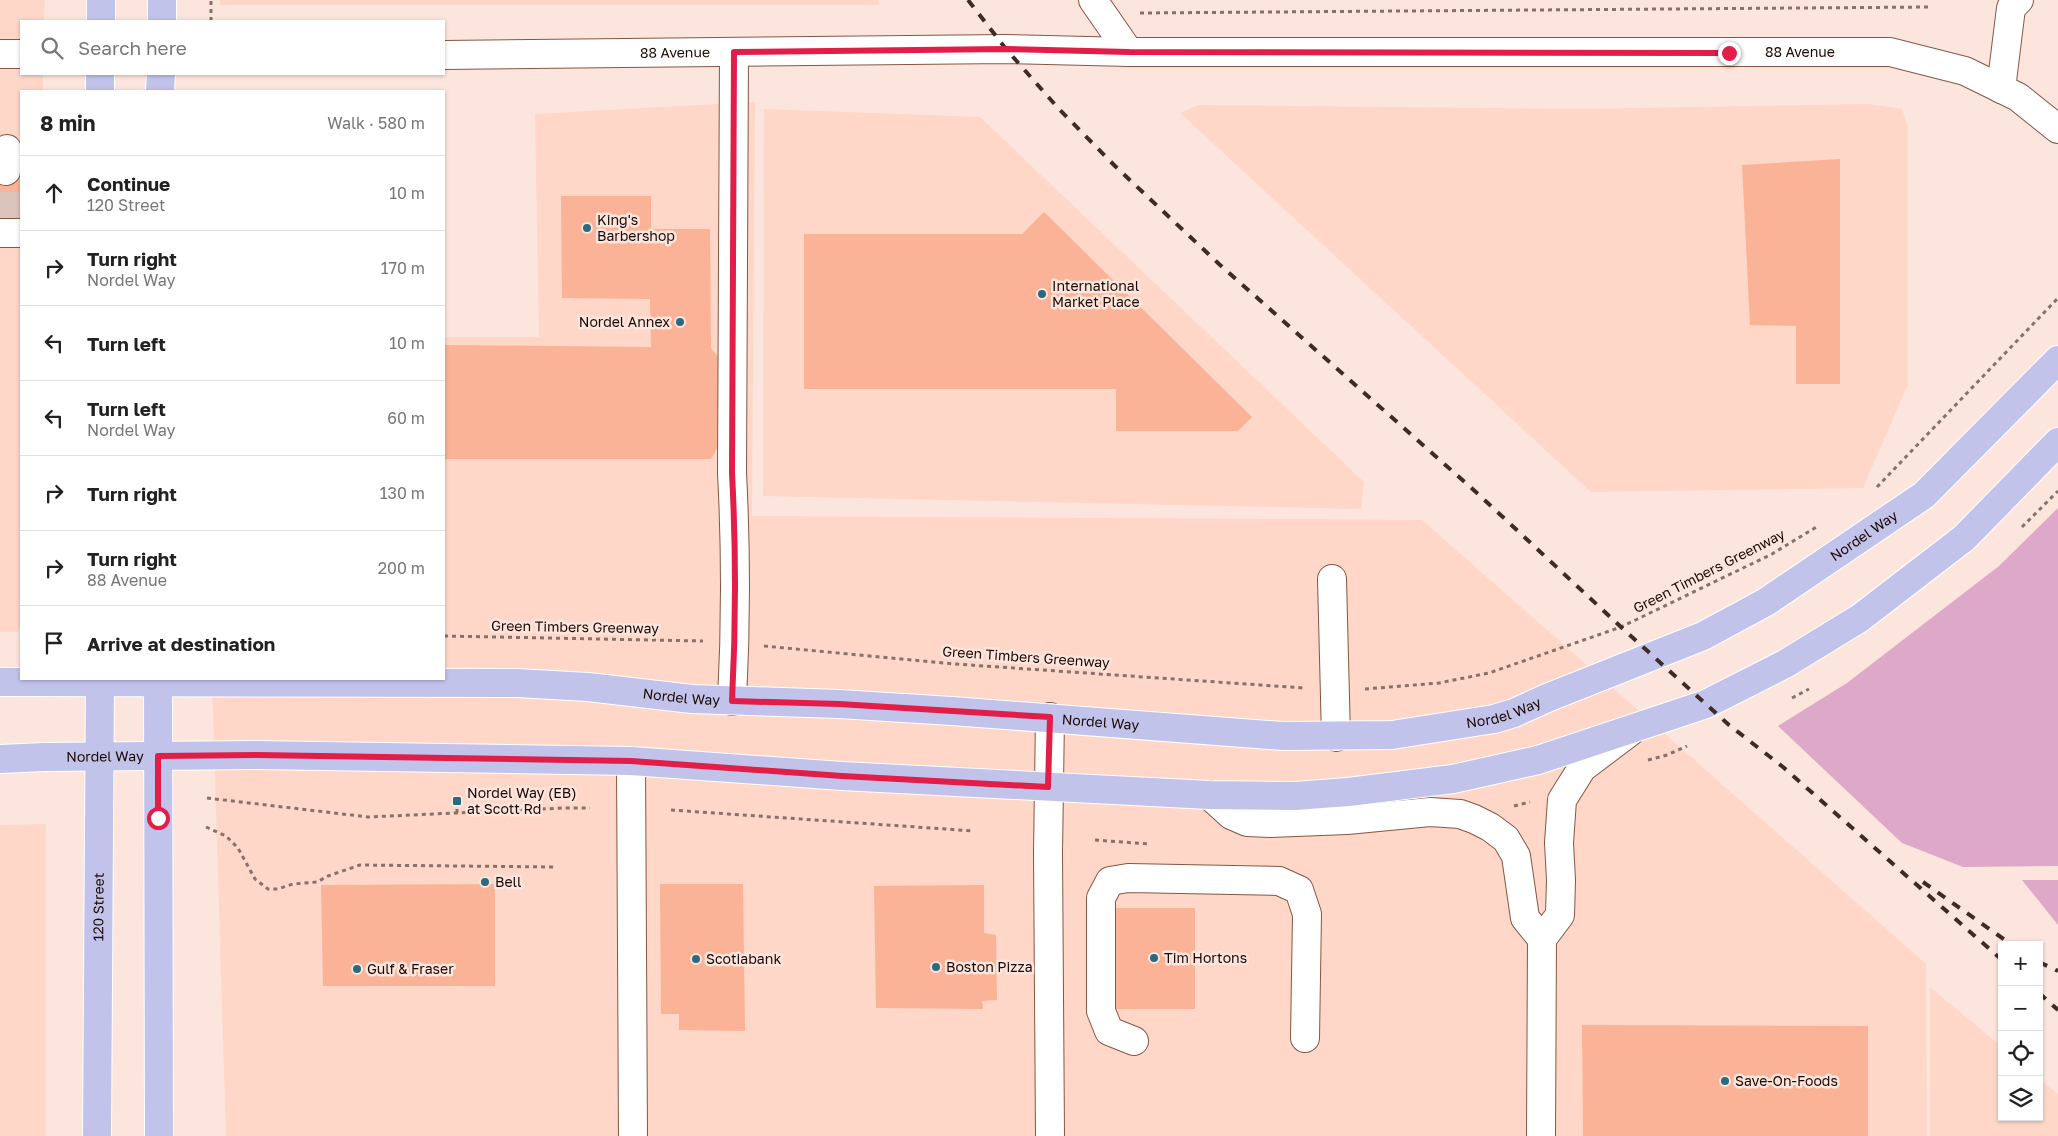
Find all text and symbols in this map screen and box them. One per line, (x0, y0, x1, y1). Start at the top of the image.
search box (20, 20, 445, 75)
icon: search (38, 34, 66, 62)
text: Search here (78, 36, 187, 59)
route end (1718, 42, 1741, 65)
street label: 88 Avenue (640, 43, 710, 61)
street label: 88 Avenue (1765, 43, 1835, 60)
text: 8 min (40, 110, 96, 136)
text: Walk · 580 m (327, 113, 425, 133)
text: Continue (87, 172, 170, 195)
icon: ahead (40, 179, 68, 207)
text: 10 m (389, 183, 425, 203)
text: 120 Street (87, 195, 165, 215)
place label: King's Barbershop (597, 211, 675, 244)
marker: King's Barbershop (581, 222, 593, 234)
text: Turn right (87, 247, 177, 270)
icon: right (40, 254, 68, 282)
text: 170 m (381, 258, 425, 278)
text: Nordel Way (87, 270, 175, 290)
place label: International Market Place (1052, 277, 1140, 310)
marker: International Market Place (1036, 288, 1048, 300)
place label: Nordel Annex (579, 313, 670, 330)
marker: Nordel Annex (674, 316, 686, 328)
icon: left (40, 329, 68, 357)
text: Turn left (87, 332, 166, 355)
text: 10 m (389, 333, 425, 353)
text: Turn left (87, 397, 166, 420)
icon: left (40, 404, 68, 432)
text: 60 m (387, 408, 425, 428)
text: Nordel Way (87, 420, 175, 440)
icon: right (40, 479, 68, 507)
text: Turn right (87, 482, 177, 505)
text: 130 m (380, 483, 425, 503)
street label: Nordel Way (1827, 507, 1900, 564)
street label: Green Timbers Greenway (1630, 525, 1788, 616)
text: Turn right (87, 547, 177, 570)
icon: right (40, 554, 68, 582)
text: 200 m (378, 558, 425, 578)
text: 88 Avenue (87, 570, 167, 590)
street label: Green Timbers Greenway (491, 617, 659, 636)
icon: arrive (40, 629, 68, 657)
text: Arrive at destination (87, 632, 275, 655)
street label: Green Timbers Greenway (942, 642, 1111, 671)
street label: Nordel Way (642, 684, 720, 708)
street label: Nordel Way (1465, 693, 1543, 731)
street label: Nordel Way (1061, 710, 1140, 733)
street label: Nordel Way (66, 747, 144, 765)
place label: Nordel Way (EB) at Scott Rd (467, 784, 576, 817)
marker: Nordel Way (EB) at Scott Rd (451, 795, 463, 807)
route start (147, 807, 170, 830)
street label: 120 Street (89, 873, 107, 941)
place label: Bell (495, 873, 521, 890)
marker: Bell (479, 876, 491, 888)
map controls (1998, 941, 2043, 1121)
button: + (1998, 941, 2043, 986)
place label: Tim Hortons (1164, 949, 1247, 966)
place label: Scotiabank (706, 950, 781, 967)
marker: Tim Hortons (1148, 952, 1160, 964)
marker: Scotiabank (690, 953, 702, 965)
place label: Boston Pizza (946, 958, 1033, 975)
place label: Gulf & Fraser (367, 960, 454, 977)
marker: Boston Pizza (930, 961, 942, 973)
marker: Gulf & Fraser (351, 963, 363, 975)
button: − (1998, 986, 2043, 1031)
button: locate (1998, 1031, 2043, 1076)
place label: Save-On-Foods (1735, 1072, 1838, 1089)
marker: Save-On-Foods (1719, 1075, 1731, 1087)
button: layers (1998, 1076, 2043, 1121)

